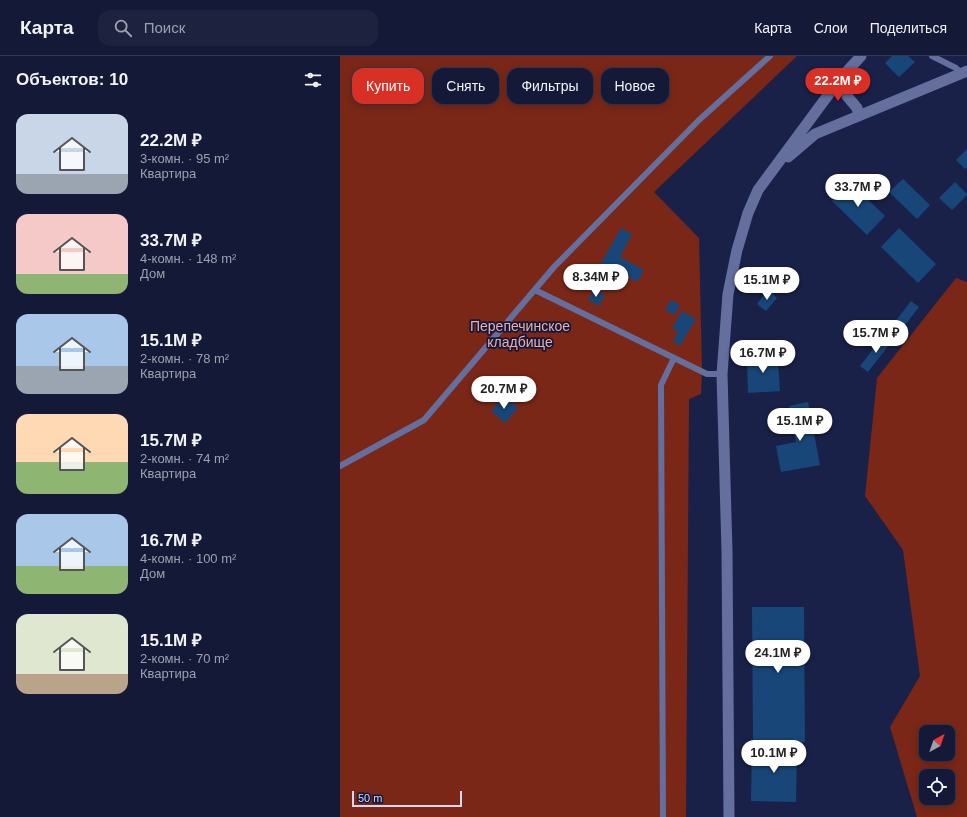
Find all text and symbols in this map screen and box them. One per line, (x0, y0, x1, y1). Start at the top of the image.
search box (98, 10, 378, 46)
text: Карта (20, 17, 74, 38)
icon: search (112, 17, 134, 39)
text: Поиск (144, 19, 185, 36)
text: Карта (754, 20, 792, 36)
text: Слои (814, 20, 848, 36)
text: Поделиться (870, 20, 947, 36)
chip: Купить (352, 68, 424, 104)
chip: Снять (432, 68, 499, 104)
chip: Фильтры (507, 68, 593, 104)
chip: Новое (601, 68, 669, 104)
pin: 22.2M ₽ (801, 68, 875, 102)
icon: filters (302, 69, 324, 91)
text: Объектов: 10 (16, 70, 128, 89)
text: 22.2M ₽ (814, 73, 862, 88)
icon: home (48, 130, 96, 178)
text: 22.2M ₽ (140, 131, 202, 150)
text: 3-комн. · 95 m² (140, 151, 229, 166)
text: Квартира (140, 166, 196, 181)
pin: 33.7M ₽ (821, 174, 895, 208)
text: 33.7M ₽ (834, 179, 882, 194)
icon: home (48, 230, 96, 278)
text: 33.7M ₽ (140, 231, 202, 250)
text: 4-комн. · 148 m² (140, 251, 236, 266)
pin: 8.34M ₽ (559, 264, 633, 298)
text: Дом (140, 266, 165, 281)
pin: 15.1M ₽ (730, 267, 804, 301)
text: 8.34M ₽ (572, 269, 620, 284)
text: 15.1M ₽ (743, 272, 791, 287)
park label: Перепечинское кладбище (470, 318, 570, 350)
pin: 15.7M ₽ (839, 320, 913, 354)
text: 15.7M ₽ (852, 325, 900, 340)
icon: home (48, 330, 96, 378)
text: 15.1M ₽ (140, 331, 202, 350)
pin: 16.7M ₽ (726, 340, 800, 374)
text: 16.7M ₽ (739, 345, 787, 360)
text: 2-комн. · 78 m² (140, 351, 229, 366)
text: Квартира (140, 366, 196, 381)
pin: 20.7M ₽ (467, 376, 541, 410)
text: 20.7M ₽ (480, 381, 528, 396)
pin: 15.1M ₽ (763, 408, 837, 442)
text: 15.1M ₽ (776, 413, 824, 428)
icon: home (48, 430, 96, 478)
text: 15.7M ₽ (140, 431, 202, 450)
text: 2-комн. · 74 m² (140, 451, 229, 466)
text: Квартира (140, 466, 196, 481)
icon: home (48, 530, 96, 578)
text: 16.7M ₽ (140, 531, 202, 550)
text: 4-комн. · 100 m² (140, 551, 236, 566)
text: Дом (140, 566, 165, 581)
icon: home (48, 630, 96, 678)
text: 15.1M ₽ (140, 631, 202, 650)
pin: 24.1M ₽ (741, 640, 815, 674)
text: 24.1M ₽ (754, 645, 802, 660)
text: 2-комн. · 70 m² (140, 651, 229, 666)
text: Квартира (140, 666, 196, 681)
north arrow (919, 725, 955, 761)
map controls (919, 725, 955, 805)
pin: 10.1M ₽ (737, 740, 811, 774)
text: 10.1M ₽ (750, 745, 798, 760)
button: locate (919, 769, 955, 805)
scale bar (352, 789, 462, 808)
text: 50 m (358, 792, 382, 804)

